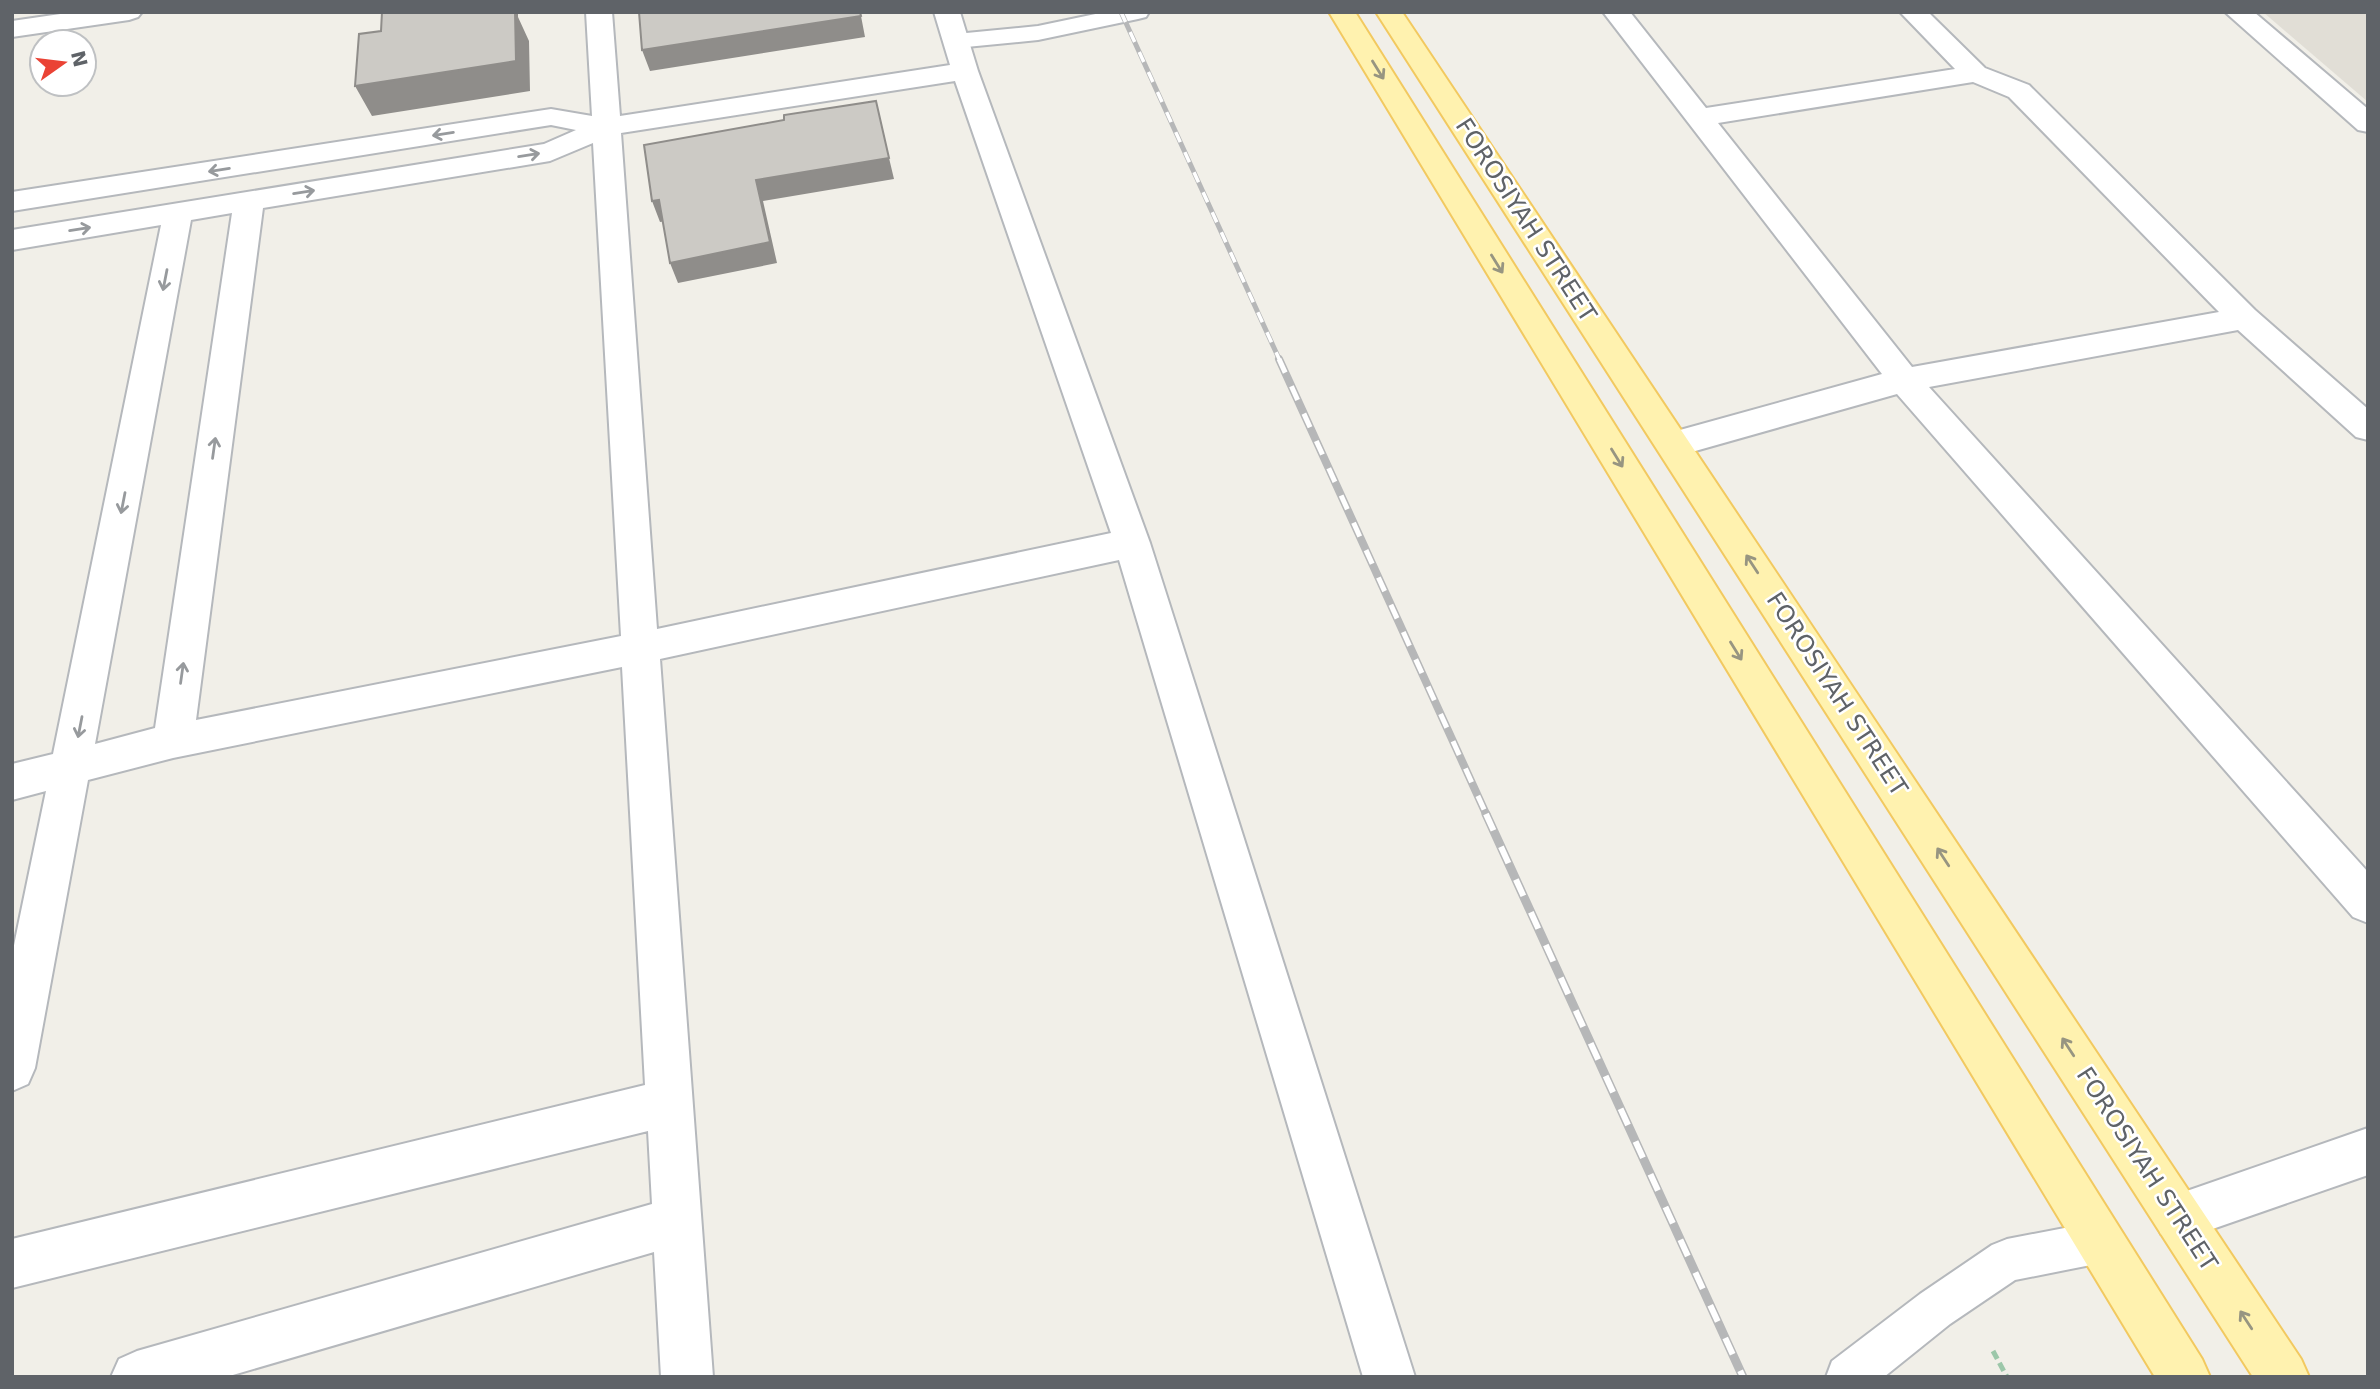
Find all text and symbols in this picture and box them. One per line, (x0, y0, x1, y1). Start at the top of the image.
north arrow (28, 28, 98, 98)
text: N (67, 49, 92, 69)
one-way arrow (1371, 60, 1385, 80)
street label: FOROSIYAH STREET (1450, 113, 1602, 327)
one-way arrow (432, 128, 455, 141)
one-way arrow (517, 148, 540, 161)
one-way arrow (208, 163, 231, 176)
one-way arrow (292, 185, 315, 198)
one-way arrow (68, 222, 91, 235)
one-way arrow (1490, 253, 1504, 273)
one-way arrow (158, 268, 171, 291)
one-way arrow (208, 437, 221, 460)
one-way arrow (1610, 447, 1624, 467)
one-way arrow (115, 491, 129, 514)
one-way arrow (1745, 554, 1759, 574)
street label: FOROSIYAH STREET (1761, 587, 1913, 801)
one-way arrow (1729, 641, 1743, 661)
one-way arrow (176, 662, 189, 685)
one-way arrow (73, 715, 86, 737)
one-way arrow (1936, 848, 1950, 867)
one-way arrow (2060, 1038, 2074, 1058)
street label: FOROSIYAH STREET (2071, 1062, 2223, 1276)
one-way arrow (2238, 1310, 2252, 1330)

